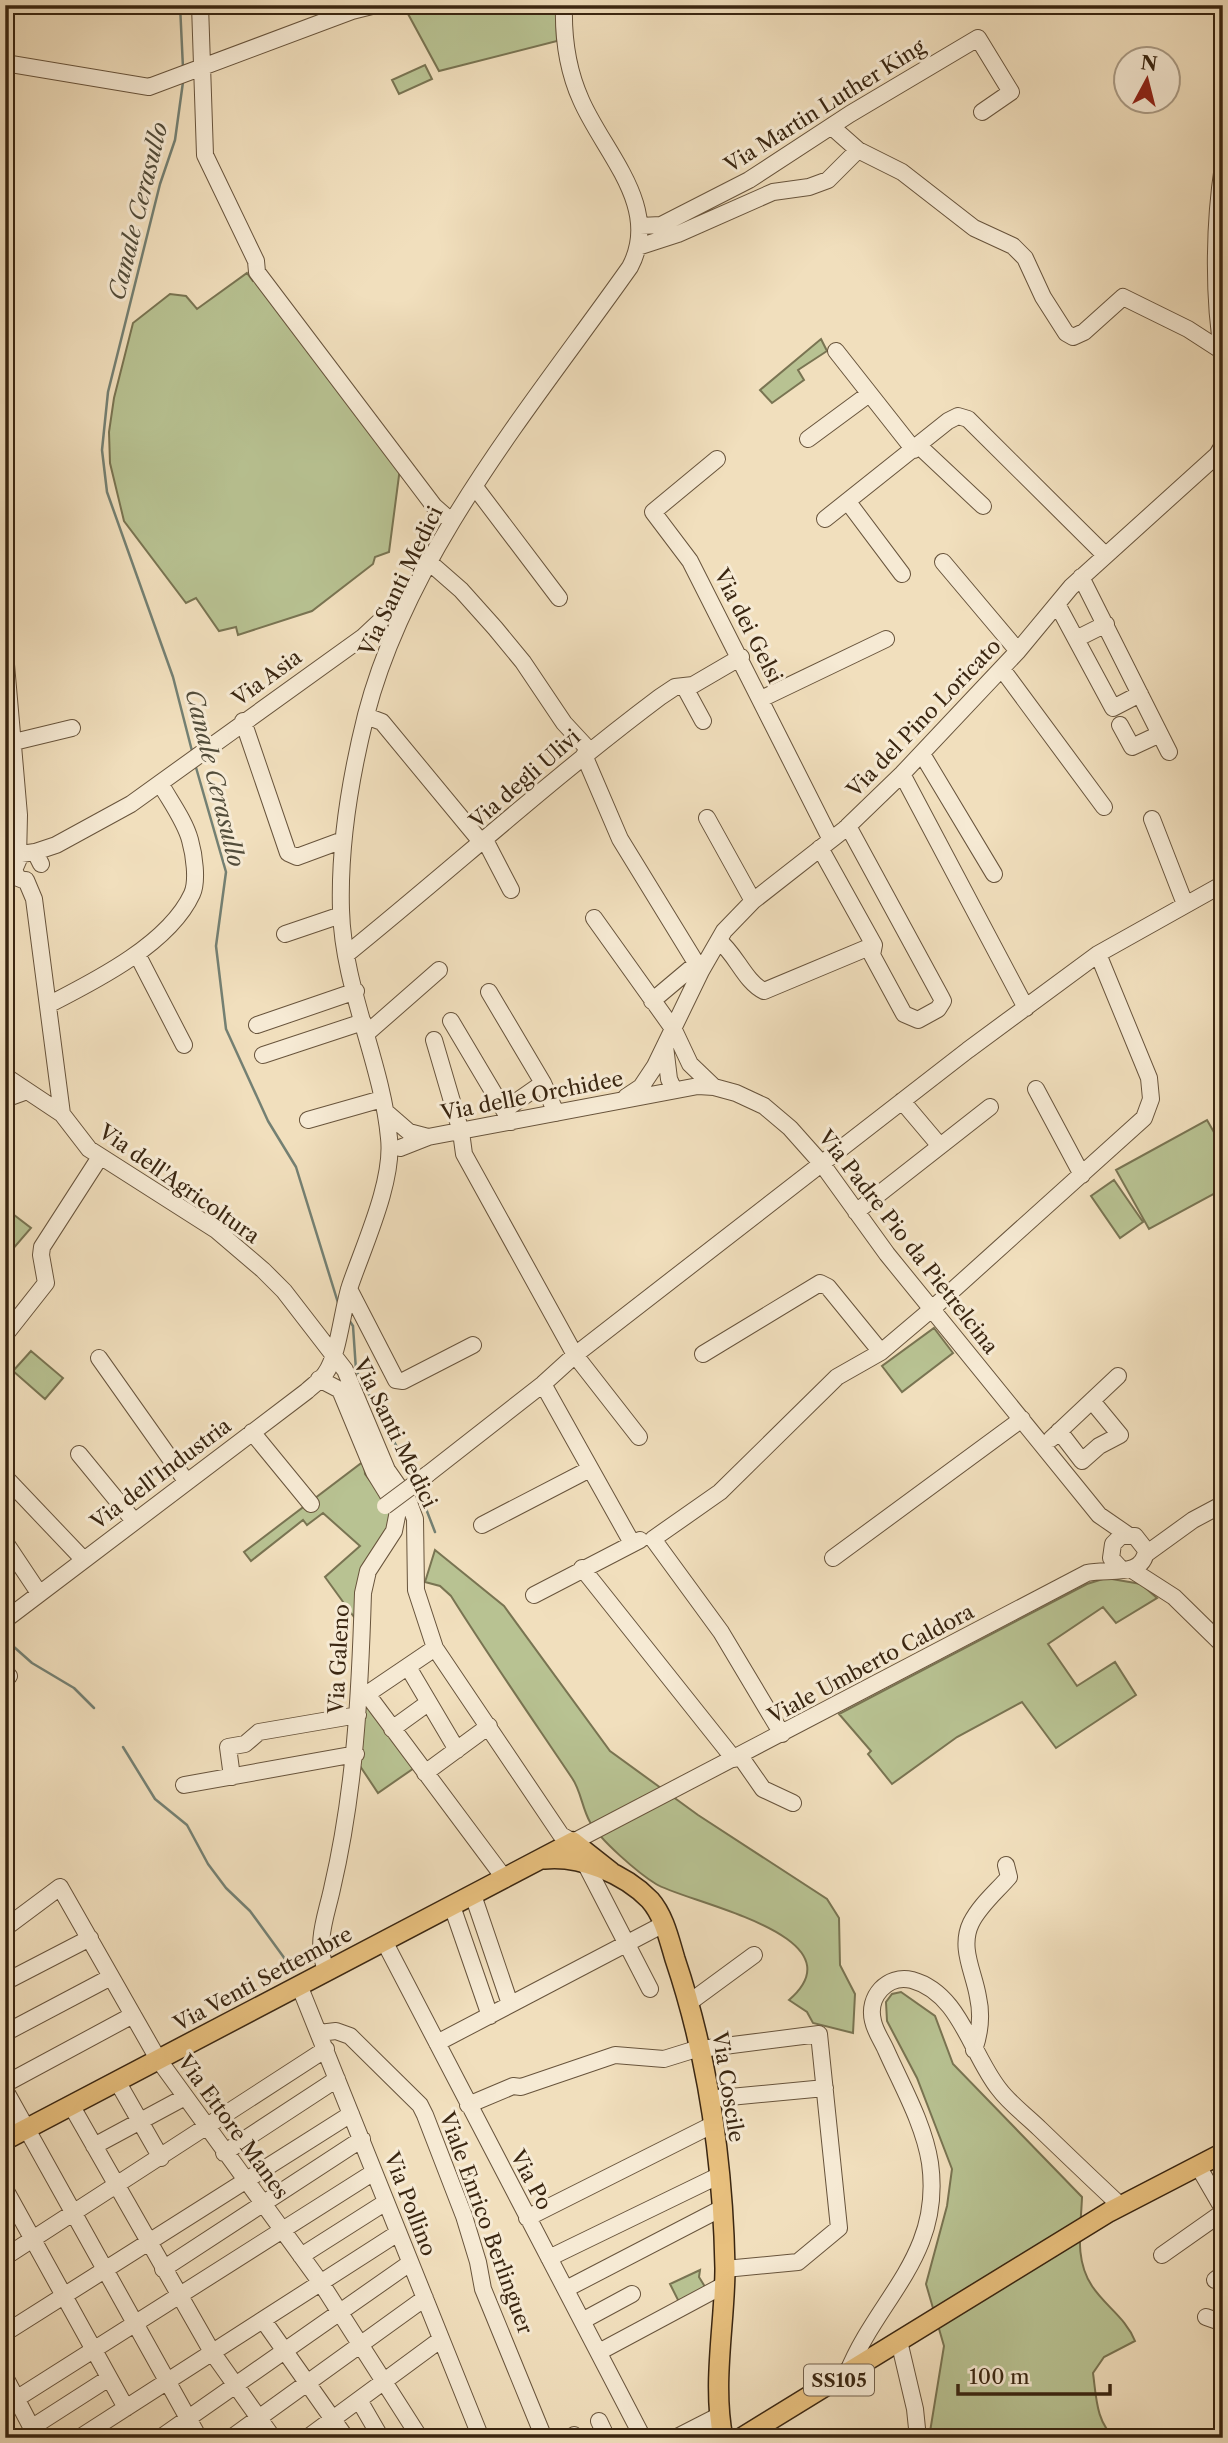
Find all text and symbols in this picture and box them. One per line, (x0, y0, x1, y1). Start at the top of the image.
street label: Via Martin Luther King (719, 33, 930, 178)
north arrow (1112, 46, 1182, 116)
text: N (1139, 51, 1159, 76)
water label: Canale Cerasullo (102, 119, 174, 303)
street label: Via Santi Medici (353, 502, 448, 660)
street label: Via dei Gelsi (708, 564, 788, 687)
street label: Via del Pino Loricato (841, 633, 1006, 803)
street label: Via Asia (226, 644, 307, 712)
water label: Canale Cerasullo (179, 686, 251, 870)
street label: Via degli Ulivi (464, 724, 585, 834)
street label: Via delle Orchidee (438, 1066, 625, 1126)
street label: Via dell'Agricoltura (93, 1118, 265, 1249)
street label: Via Padre Pio da Pietrelcina (813, 1124, 1004, 1359)
street label: Via Santi Medici (348, 1353, 442, 1512)
street label: Via dell'Industria (85, 1412, 236, 1535)
street label: Viale Umberto Caldora (763, 1598, 979, 1729)
street label: Via Galeno (323, 1603, 354, 1716)
street label: Via Venti Settembre (168, 1921, 356, 2037)
street label: Via Coscile (707, 2029, 750, 2144)
street label: Via Ettore Manes (172, 2049, 294, 2204)
street label: Viale Enrico Berlinguer (434, 2108, 538, 2337)
street label: Via Po (505, 2145, 558, 2214)
street label: Via Pollino (379, 2147, 442, 2259)
scale bar (958, 2352, 1111, 2396)
road number: SS105 (804, 2364, 874, 2396)
text: 100 m (969, 2364, 1030, 2389)

